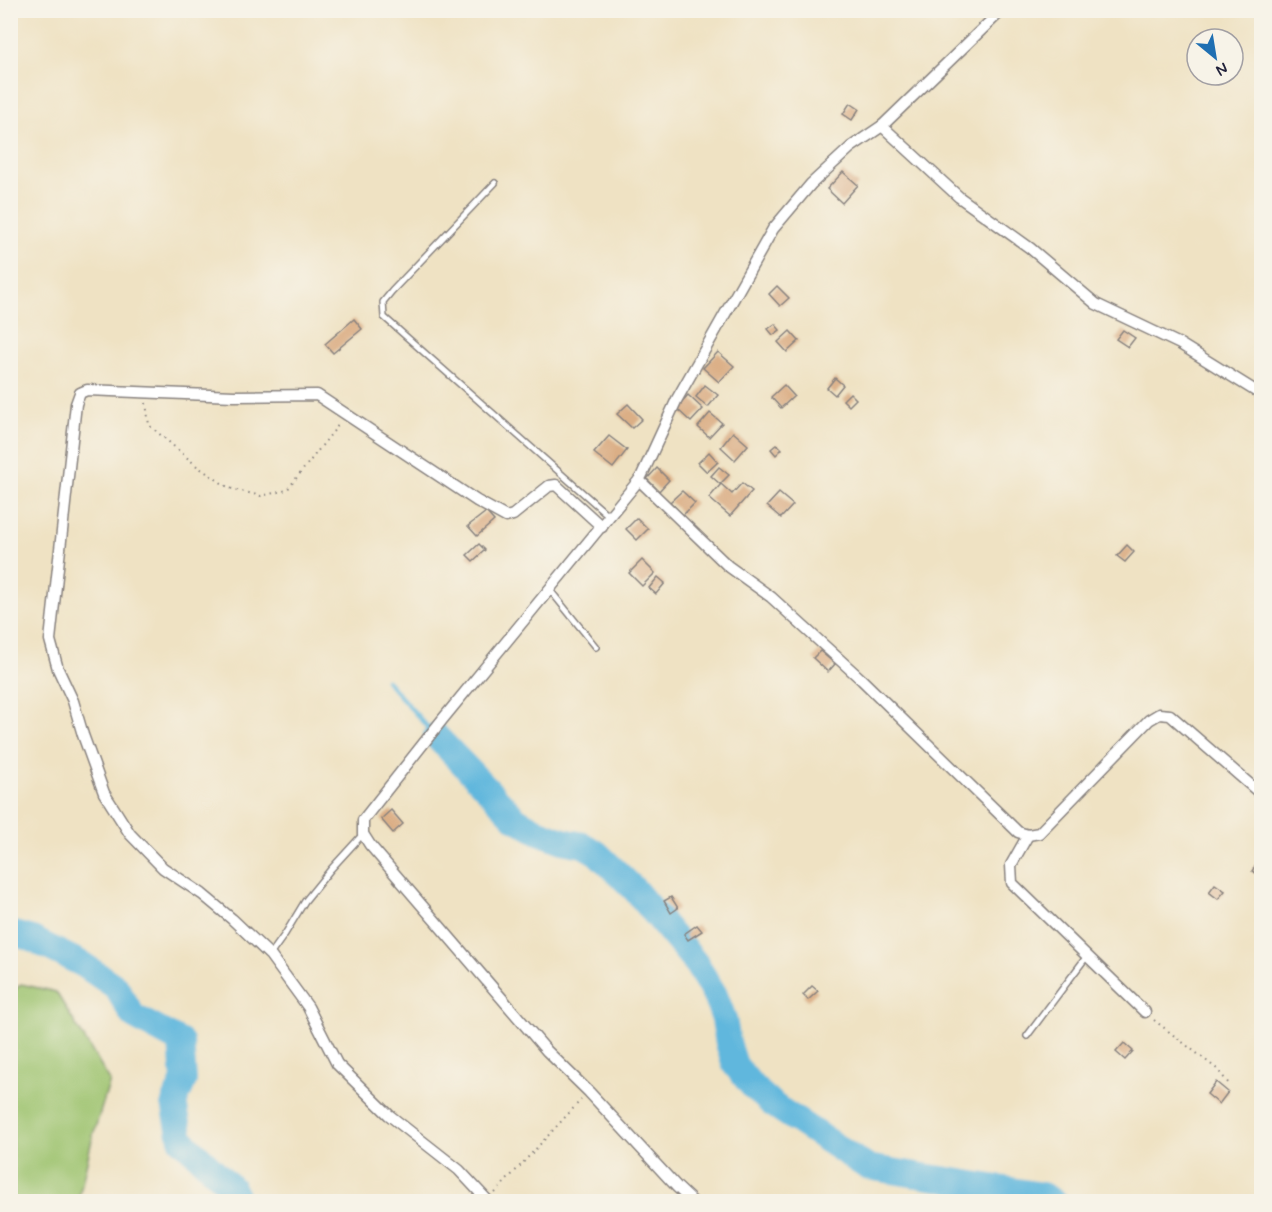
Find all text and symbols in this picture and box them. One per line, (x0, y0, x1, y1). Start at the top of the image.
north arrow (1185, 27, 1245, 87)
text: N (1212, 57, 1232, 80)

